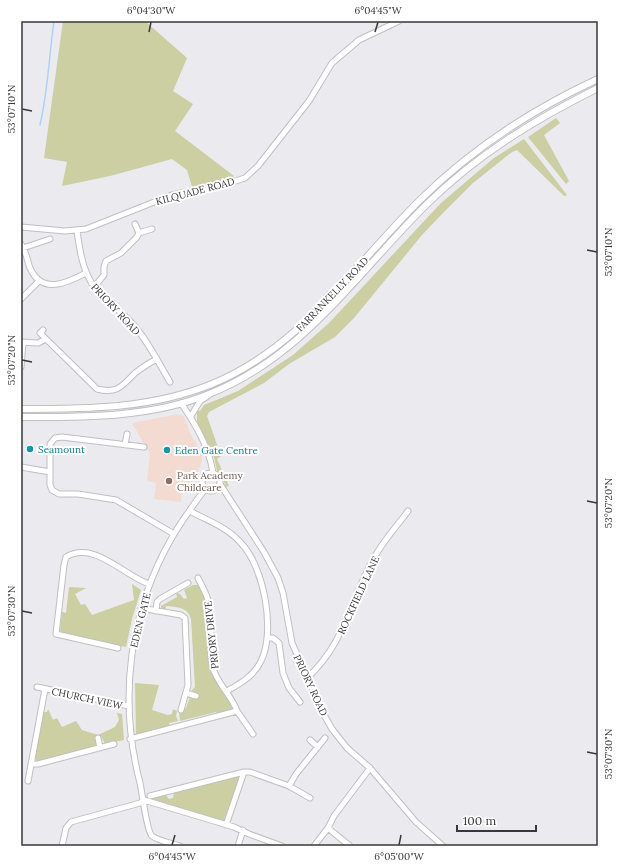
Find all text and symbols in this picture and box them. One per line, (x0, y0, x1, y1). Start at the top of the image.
text: 6°04'30"W (127, 4, 176, 17)
text: 6°04'45"W (354, 4, 403, 17)
text: 53°07'10"N (5, 84, 18, 133)
street label: KILQUADE ROAD (154, 175, 236, 208)
text: 53°07'10"N (602, 227, 615, 276)
street label: FARRANKELLY ROAD (293, 254, 371, 334)
street label: PRIORY ROAD (88, 281, 143, 338)
text: 53°07'20"N (5, 334, 18, 385)
place label: Seamount (38, 443, 85, 456)
marker: Seamount (25, 444, 35, 454)
place label: Eden Gate Centre (175, 444, 258, 457)
marker: Eden Gate Centre (162, 445, 172, 455)
place label: Park Academy Childcare (177, 469, 243, 494)
marker: Park Academy Childcare (164, 476, 174, 486)
text: 53°07'20"N (602, 477, 615, 528)
street label: ROCKFIELD LANE (335, 554, 382, 636)
text: 53°07'30"N (5, 585, 18, 636)
street label: EDEN GATE (127, 591, 154, 649)
street label: PRIORY DRIVE (201, 600, 222, 670)
street label: PRIORY ROAD (291, 652, 330, 718)
street label: CHURCH VIEW (50, 685, 125, 713)
text: 53°07'30"N (602, 728, 615, 779)
scale bar (457, 807, 536, 833)
text: 100 m (463, 813, 496, 828)
text: 6°04'45"W (148, 850, 197, 863)
text: 6°05'00"W (374, 850, 425, 863)

